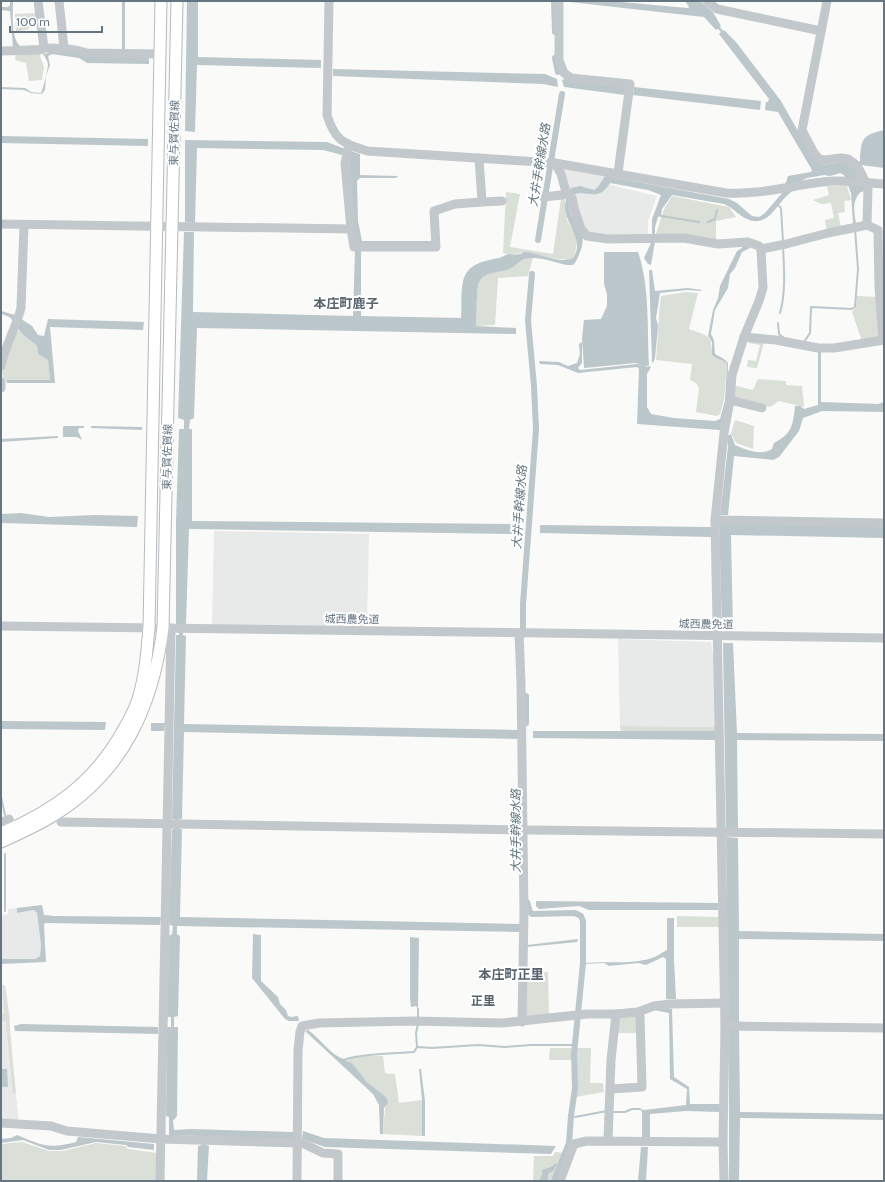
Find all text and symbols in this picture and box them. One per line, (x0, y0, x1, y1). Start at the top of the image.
scale bar (10, 8, 102, 34)
text: 100 m (16, 14, 50, 29)
street label: 東与賀佐賀線 (166, 100, 182, 166)
water label: 大井手幹線水路 (525, 121, 553, 208)
district label: 本庄町鹿子 (313, 295, 379, 311)
street label: 東与賀佐賀線 (159, 424, 175, 490)
water label: 大井手幹線水路 (509, 464, 529, 549)
street label: 城西農免道 (324, 612, 380, 626)
street label: 城西農免道 (678, 617, 734, 631)
water label: 大井手幹線水路 (508, 788, 523, 873)
district label: 本庄町正里 (478, 966, 544, 982)
district label: 正里 (471, 993, 495, 1008)

